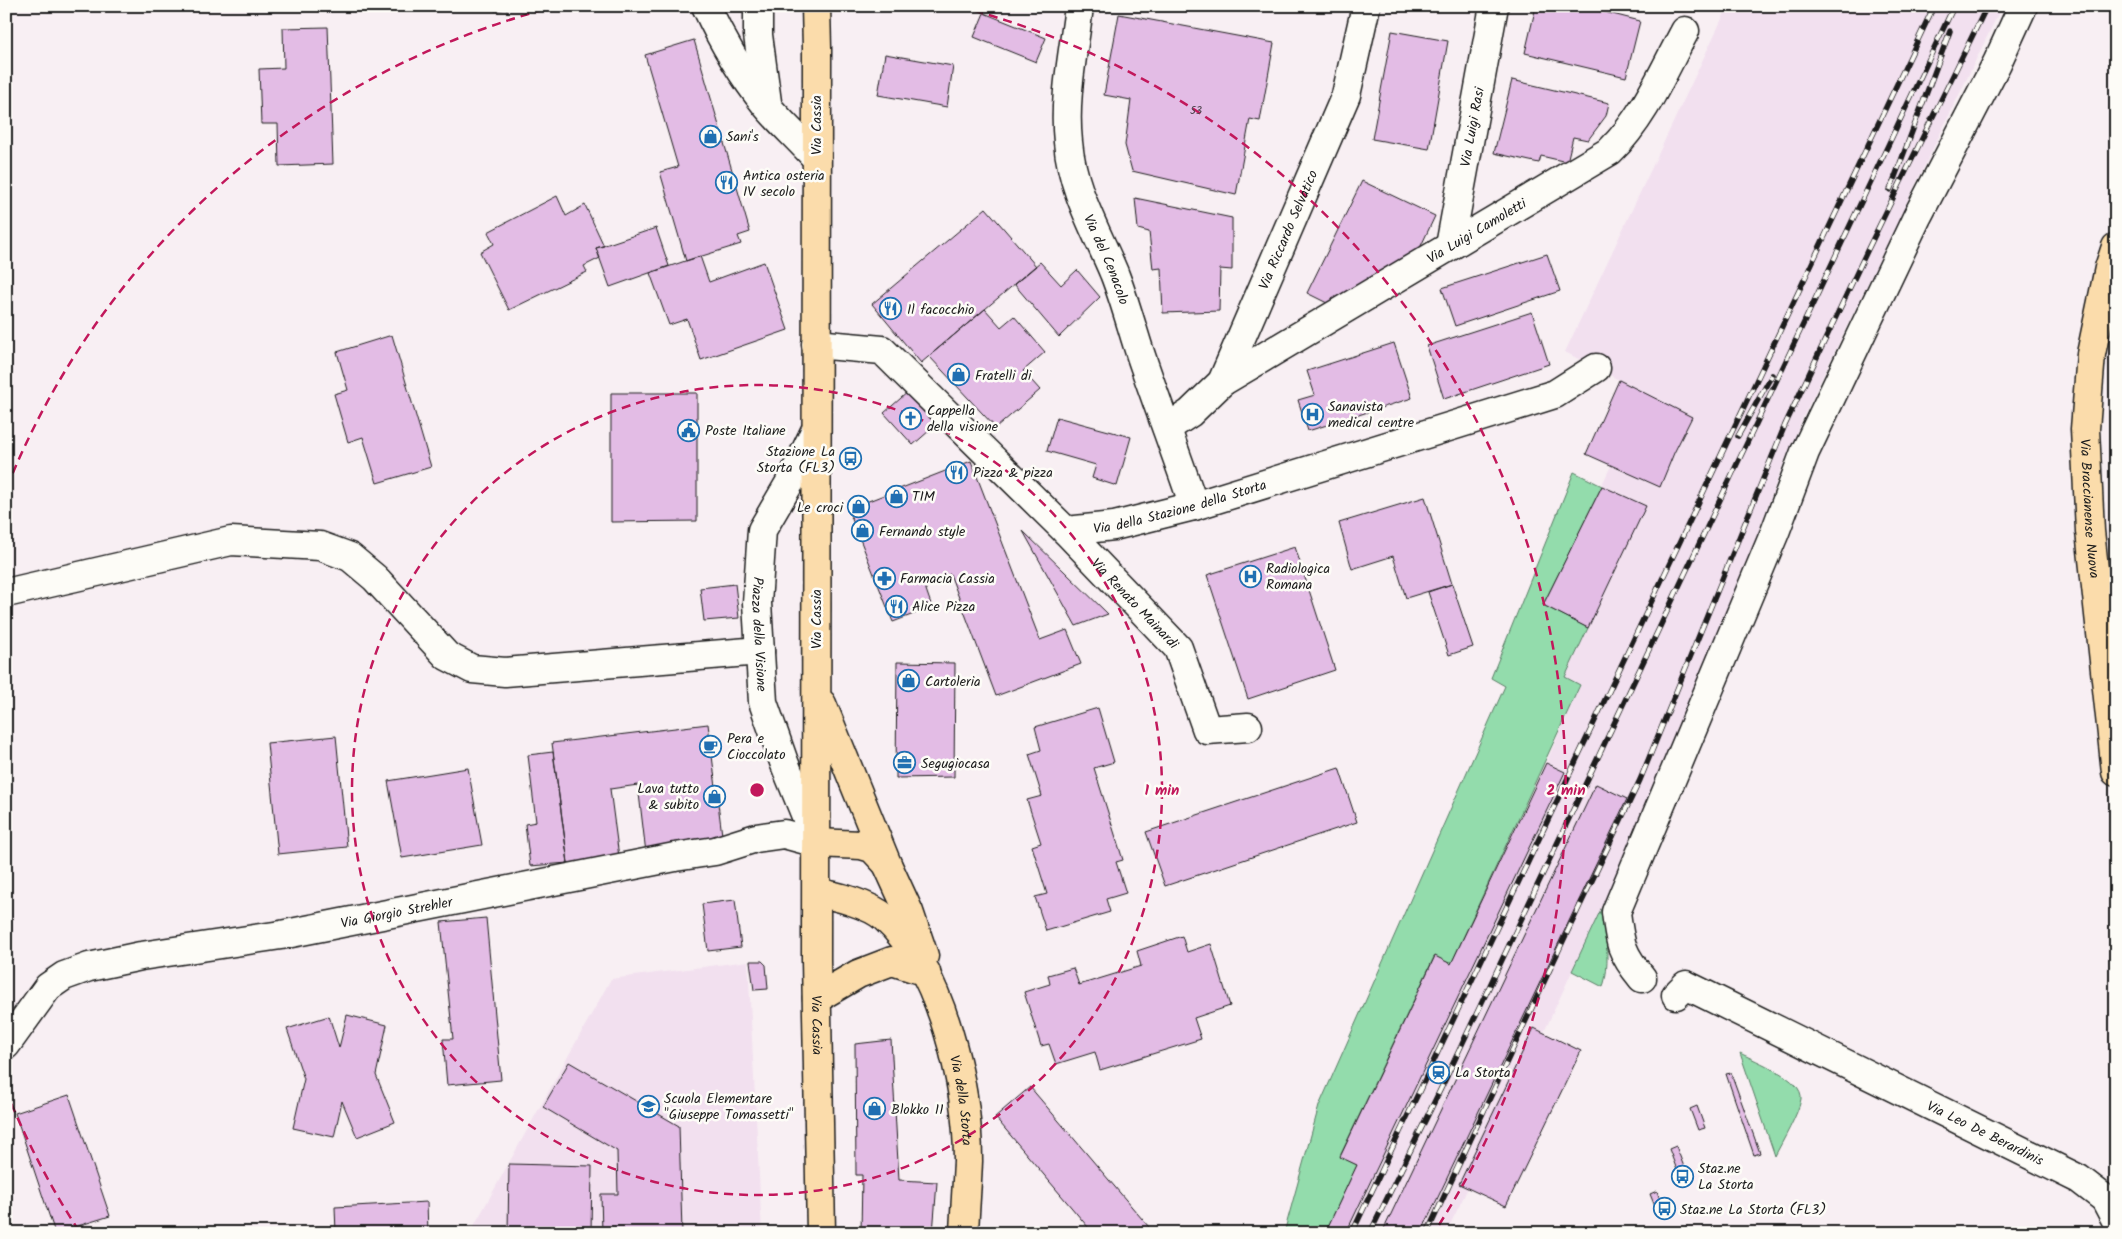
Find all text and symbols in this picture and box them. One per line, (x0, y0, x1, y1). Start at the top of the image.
street label: Via Luigi Rasi (1455, 85, 1491, 169)
street label: Via Cassia (806, 95, 828, 155)
house number: 53 (1190, 102, 1202, 120)
shop icon: Sani's (698, 124, 722, 148)
place label: Sani's (726, 126, 759, 148)
place label: Antica osteria IV secolo (743, 165, 825, 203)
street label: Via Riccardo Selvatico (1253, 167, 1324, 293)
restaurant icon: Antica osteria IV secolo (715, 171, 739, 195)
street label: Via Luigi Camoletti (1423, 193, 1531, 270)
street label: Via del Cenacolo (1077, 211, 1134, 308)
restaurant icon: Il facocchio (879, 297, 903, 321)
place label: Il facocchio (907, 299, 974, 321)
shop icon: Fratelli di (947, 363, 971, 387)
place label: Fratelli di (975, 365, 1032, 387)
place label: Sanavista medical centre (1328, 396, 1415, 434)
place label: Cappella della visione (927, 400, 999, 438)
hospital icon: Sanavista medical centre (1300, 402, 1324, 426)
church icon: Cappella della visione (899, 406, 923, 430)
public building icon: Poste Italiane (677, 418, 701, 442)
place label: Poste Italiane (705, 420, 786, 442)
street label: Via Braccianense Nuova (2073, 438, 2105, 580)
place label: Stazione La Storta (FL3) (757, 441, 835, 479)
bus stop icon: Stazione La Storta (FL3) (839, 447, 863, 471)
restaurant icon: Pizza & pizza (945, 460, 969, 484)
place label: Pizza & pizza (973, 462, 1053, 484)
street label: Via della Stazione della Storta (1092, 474, 1269, 540)
shop icon: TIM (884, 484, 908, 508)
place label: TIM (912, 486, 935, 508)
shop icon: Le croci (847, 495, 871, 519)
place label: Le croci (797, 497, 844, 519)
shop icon: Fernando style (851, 519, 875, 543)
place label: Fernando style (879, 521, 966, 543)
street label: Via Renato Mainardi (1085, 553, 1184, 655)
place label: Radiologica Romana (1266, 558, 1330, 596)
hospital icon: Radiologica Romana (1238, 564, 1262, 588)
pharmacy icon: Farmacia Cassia (872, 566, 896, 590)
place label: Farmacia Cassia (900, 568, 995, 590)
street label: Piazza della Visione (745, 576, 772, 693)
street label: Via Cassia (806, 589, 828, 649)
restaurant icon: Alice Pizza (884, 594, 908, 618)
place label: Alice Pizza (912, 596, 975, 618)
shop icon: Cartoleria (897, 669, 921, 693)
place label: Cartoleria (925, 671, 981, 693)
place label: Pera e Cioccolato (727, 728, 786, 766)
cafe icon: Pera e Cioccolato (699, 734, 723, 758)
office icon: Segugiocasa (893, 751, 917, 775)
place label: Segugiocasa (921, 753, 990, 775)
place label: Lava tutto & subito (637, 778, 699, 816)
text: 1 min (1145, 779, 1179, 803)
text: 2 min (1546, 779, 1586, 803)
centre of rings (748, 781, 766, 799)
shop icon: Lava tutto & subito (703, 784, 727, 808)
street label: Via Giorgio Strehler (339, 891, 456, 935)
street label: Via Cassia (805, 995, 828, 1055)
street label: Via della Storta (943, 1053, 978, 1146)
station icon: La Storta (1427, 1060, 1451, 1084)
place label: La Storta (1455, 1062, 1511, 1084)
place label: Scuola Elementare "Giuseppe Tomassetti" (664, 1088, 794, 1126)
school or university icon: Scuola Elementare "Giuseppe Tomassetti" (636, 1094, 660, 1118)
street label: Via Leo De Berardinis (1923, 1095, 2047, 1172)
shop icon: Blokko 11 (863, 1097, 887, 1121)
place label: Blokko 11 (891, 1099, 944, 1121)
place label: Staz.ne La Storta (1698, 1158, 1754, 1196)
bus stop icon: Staz.ne La Storta (1670, 1164, 1694, 1188)
bus stop icon: Staz.ne La Storta (FL3) (1652, 1197, 1676, 1221)
place label: Staz.ne La Storta (FL3) (1680, 1199, 1826, 1221)

